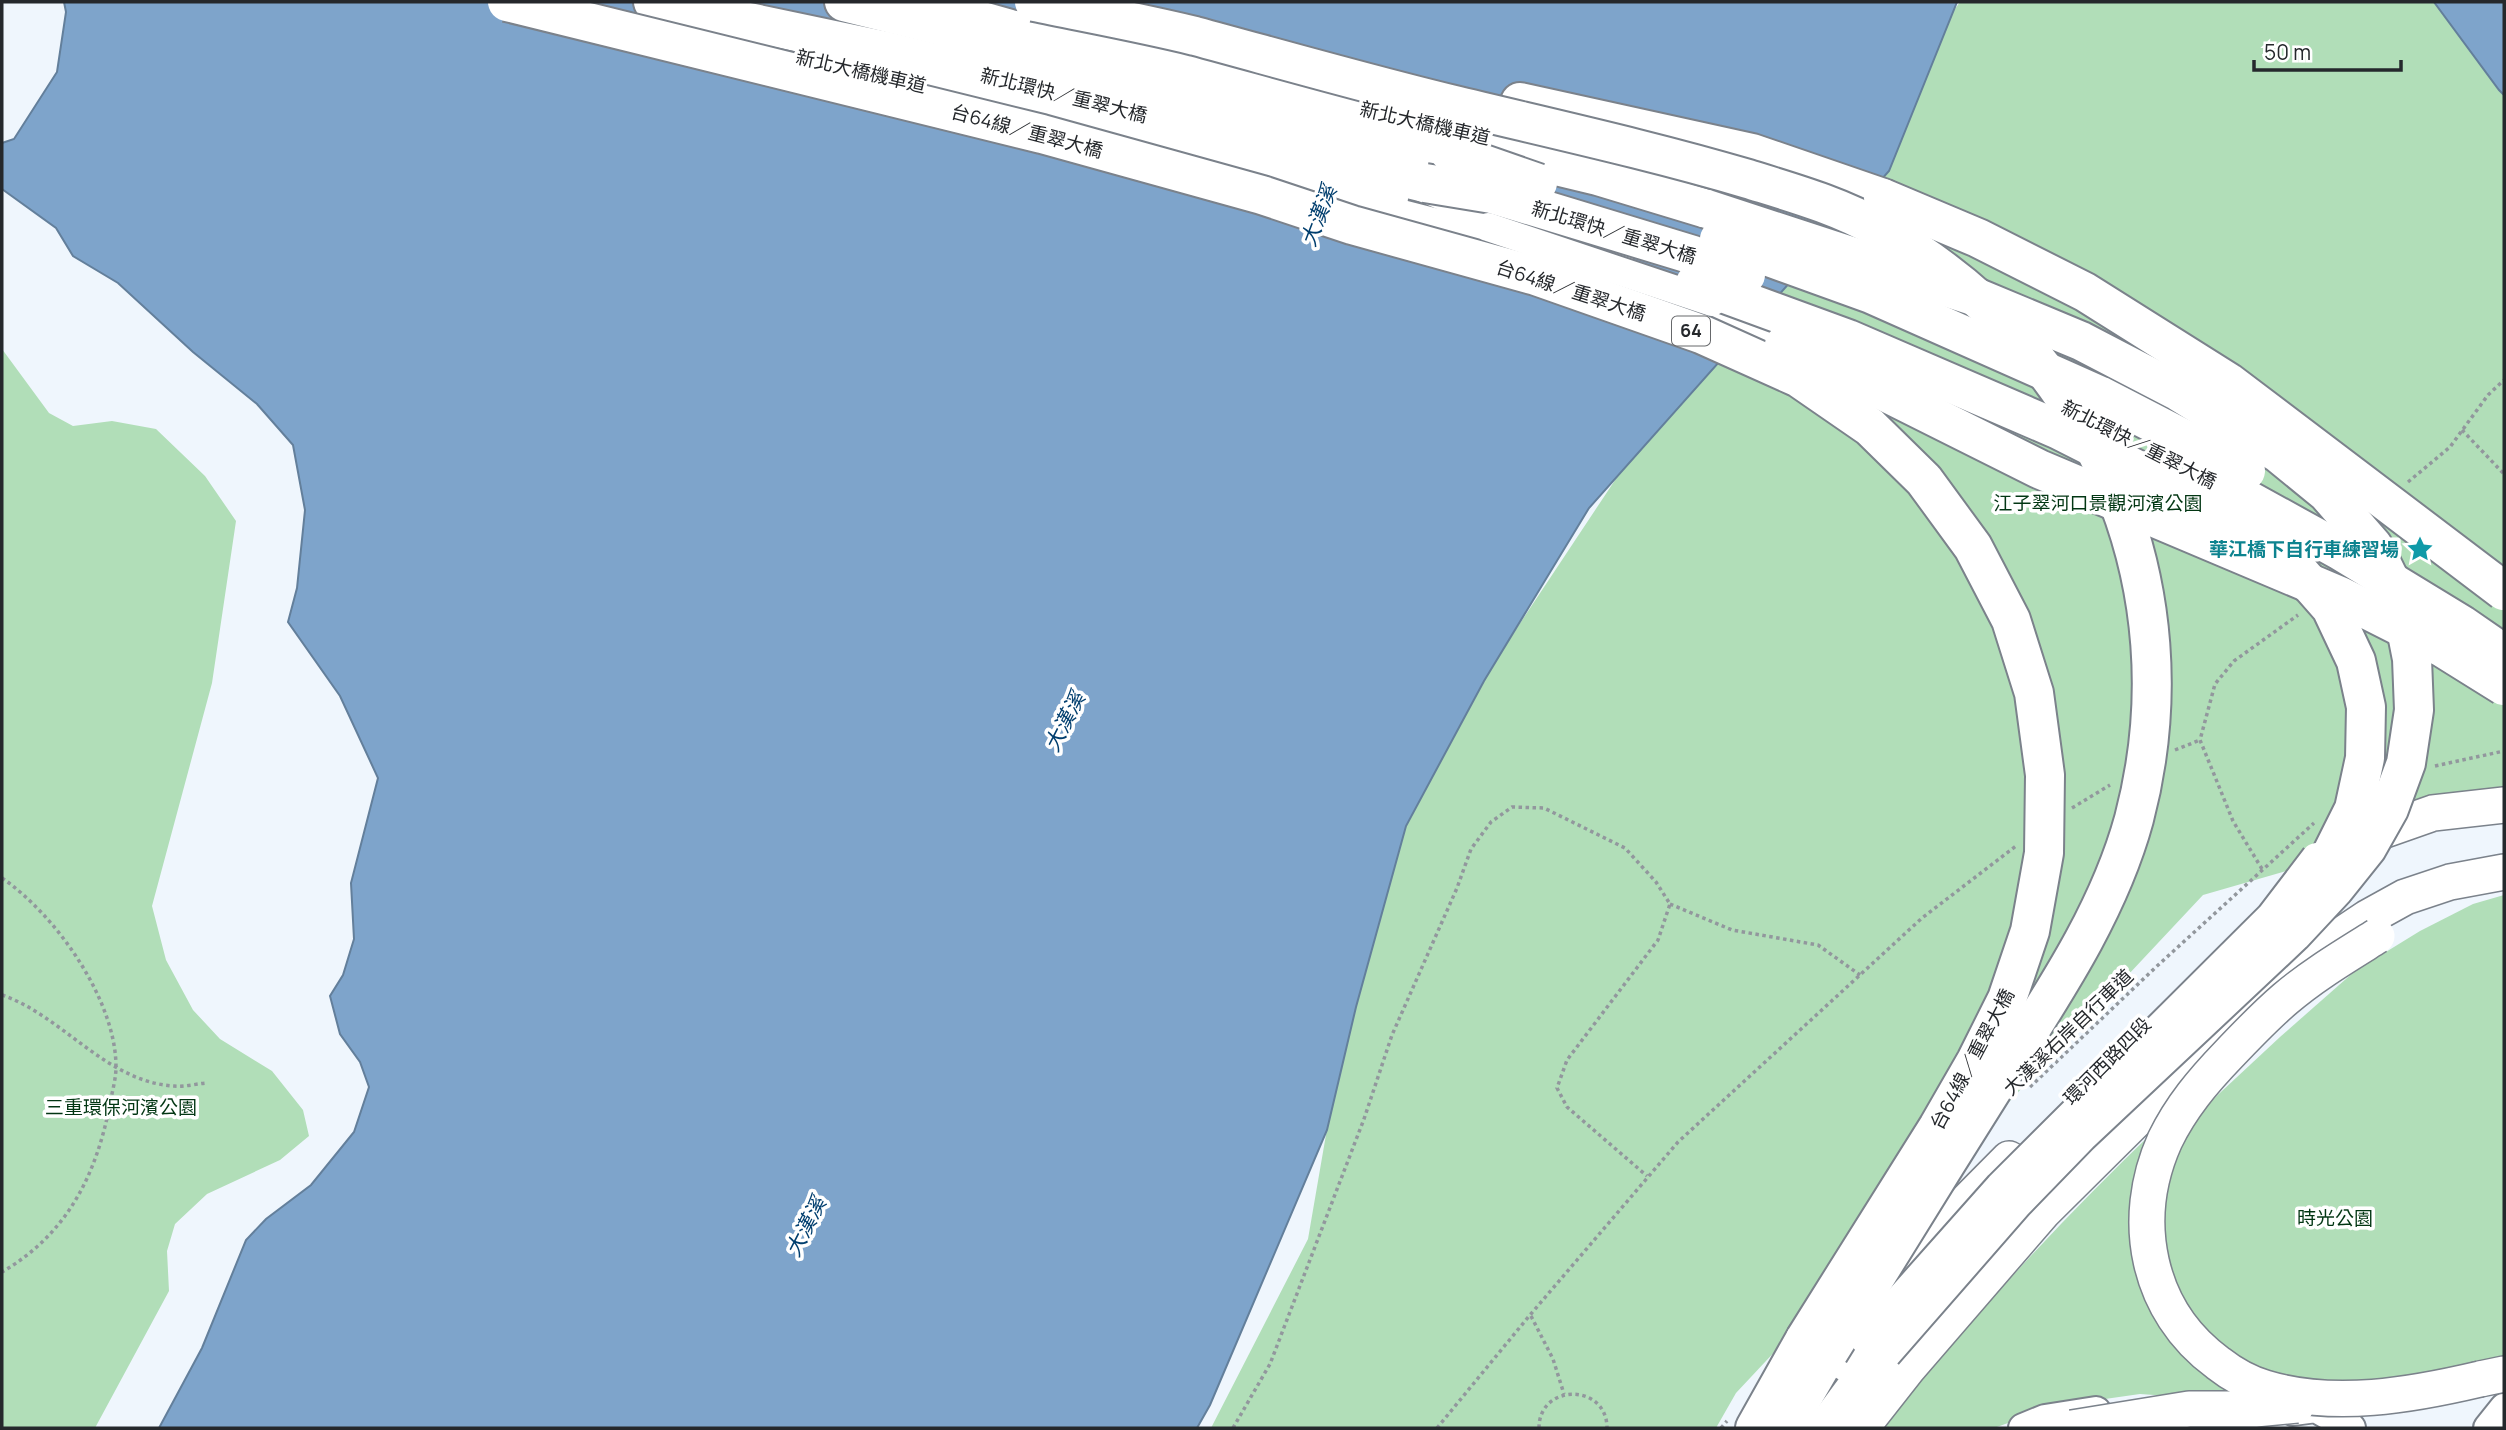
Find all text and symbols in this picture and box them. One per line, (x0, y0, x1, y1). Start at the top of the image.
scale bar (2254, 28, 2401, 72)
text: 50 m (2264, 38, 2311, 66)
street label: 新北大橋機車道 (793, 43, 929, 99)
street label: 新北環快／重翠大橋 (978, 62, 1150, 128)
street label: 新北大橋機車道 (1357, 95, 1493, 151)
street label: 台64線／重翠大橋 (948, 98, 1106, 164)
water label: 大漢溪 (1294, 178, 1344, 250)
street label: 新北環快／重翠大橋 (1528, 195, 1700, 269)
street label: 台64線／重翠大橋 (1493, 254, 1649, 326)
road number: 64 (1672, 316, 1710, 346)
street label: 新北環快／重翠大橋 (2057, 394, 2221, 494)
park label: 江子翠河口景觀河濱公園 (1993, 490, 2203, 516)
place icon: 華江橋下自行車練習場 (2405, 534, 2435, 564)
place label: 華江橋下自行車練習場 (2209, 536, 2399, 562)
water label: 大漢溪 (1037, 684, 1092, 756)
street label: 大漢溪右岸自行車道 (1997, 963, 2139, 1101)
street label: 台64線／重翠大橋 (1924, 984, 2020, 1134)
street label: 環河西路四段 (2057, 1011, 2157, 1111)
park label: 三重環保河濱公園 (45, 1094, 197, 1120)
water label: 大漢溪 (778, 1189, 833, 1261)
park label: 時光公園 (2297, 1205, 2373, 1231)

